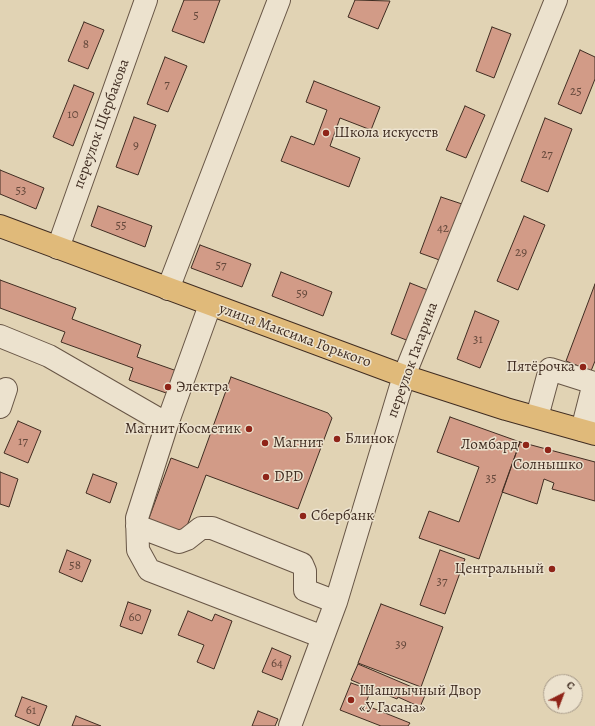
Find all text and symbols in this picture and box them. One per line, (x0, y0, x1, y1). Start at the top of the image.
house number: 5 (193, 8, 199, 24)
house number: 8 (83, 37, 89, 53)
street label: переулок Щербакова (70, 57, 134, 191)
house number: 7 (164, 77, 170, 93)
house number: 25 (570, 84, 582, 100)
house number: 10 (67, 107, 79, 123)
place label: Школа искусств (334, 124, 438, 142)
marker: Школа искусств (321, 128, 331, 138)
house number: 9 (133, 138, 139, 154)
house number: 27 (541, 147, 553, 163)
house number: 53 (16, 183, 26, 199)
house number: 55 (115, 218, 127, 234)
house number: 42 (437, 221, 449, 237)
house number: 29 (515, 245, 527, 261)
house number: 57 (215, 258, 227, 274)
house number: 59 (296, 286, 308, 302)
street label: улица Максима Горького (216, 300, 374, 372)
street label: переулок Гагарина (384, 300, 442, 420)
house number: 31 (473, 332, 483, 348)
place label: Пятёрочка (507, 358, 575, 376)
marker: Пятёрочка (578, 362, 588, 372)
place label: Электра (176, 378, 229, 396)
marker: Электра (163, 382, 173, 392)
place label: Магнит Косметик (125, 420, 241, 438)
marker: Магнит Косметик (244, 424, 254, 434)
place label: Блинок (345, 430, 394, 448)
house number: 17 (18, 434, 28, 450)
place label: Магнит (273, 434, 323, 452)
marker: Блинок (332, 434, 342, 444)
place label: Ломбард (461, 436, 518, 454)
marker: Магнит (260, 438, 270, 448)
marker: Ломбард (521, 440, 531, 450)
marker: Солнышко (543, 445, 553, 455)
place label: Солнышко (513, 456, 583, 474)
place label: DPD (274, 468, 303, 486)
house number: 35 (486, 471, 496, 487)
marker: DPD (261, 472, 271, 482)
place label: Сбербанк (311, 507, 374, 525)
marker: Сбербанк (298, 511, 308, 521)
house number: 58 (69, 558, 81, 574)
place label: Центральный (455, 560, 544, 578)
marker: Центральный (547, 564, 557, 574)
house number: 37 (437, 574, 447, 590)
house number: 60 (129, 610, 141, 626)
house number: 39 (395, 637, 407, 653)
house number: 64 (271, 656, 283, 672)
north arrow (543, 674, 583, 714)
text: С (563, 678, 578, 693)
place label: Шашлычный Двор «У Гасана» (359, 682, 481, 717)
marker: Шашлычный Двор «У Гасана» (346, 695, 356, 705)
house number: 61 (26, 703, 36, 719)

